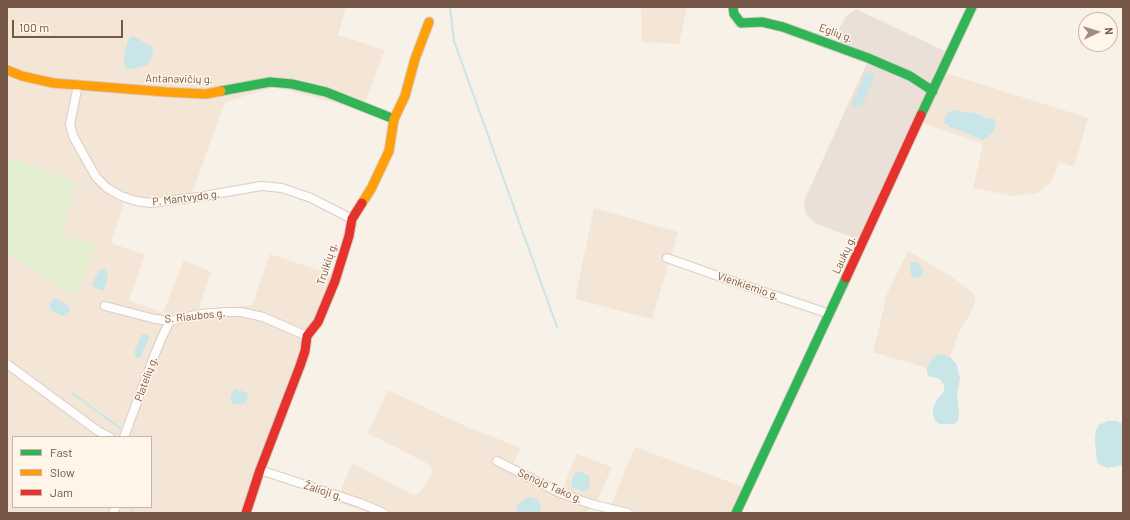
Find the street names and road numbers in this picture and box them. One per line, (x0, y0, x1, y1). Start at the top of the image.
street label: Eglių g. (817, 21, 855, 45)
street label: Antanavičių g. (145, 72, 213, 86)
street label: P. Mantvydo g. (151, 187, 221, 209)
street label: Laukų g. (829, 234, 859, 276)
street label: Truikių g. (314, 241, 340, 287)
street label: Vienkiemio g. (715, 269, 781, 303)
street label: S. Riaubos g. (164, 306, 226, 326)
street label: Platelių g. (132, 355, 160, 403)
street label: Senojo Tako g. (516, 466, 584, 506)
street label: Žalioji g. (302, 479, 344, 503)

